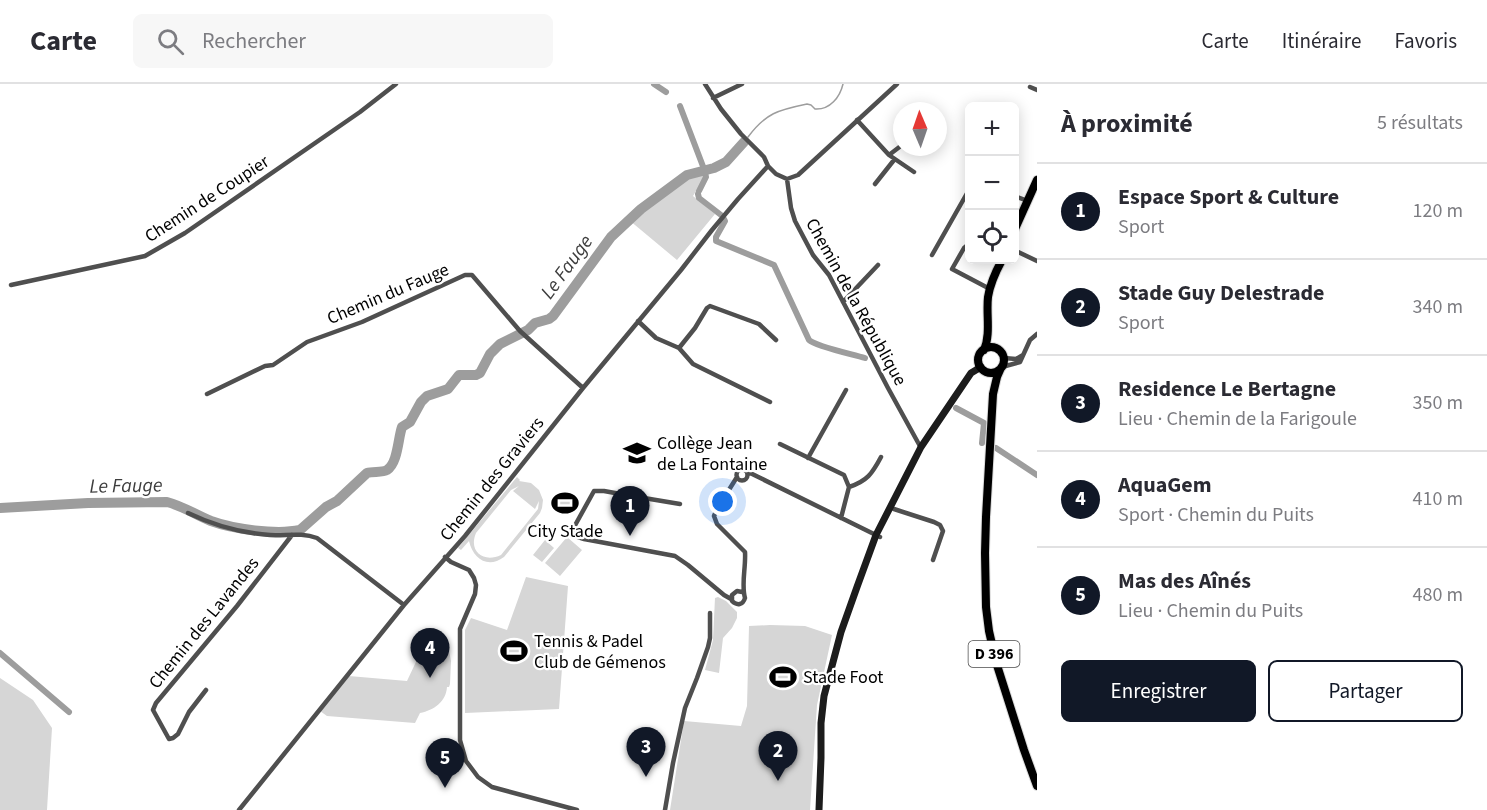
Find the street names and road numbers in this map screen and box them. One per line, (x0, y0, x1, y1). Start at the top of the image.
street label: Chemin de Coupier (140, 149, 275, 249)
street label: Chemin de la République (799, 214, 913, 390)
street label: Chemin du Fauge (323, 257, 453, 331)
street label: Chemin des Graviers (434, 412, 550, 546)
street label: Chemin des Lavandes (143, 552, 265, 694)
road number: D 396 (968, 641, 1020, 667)

